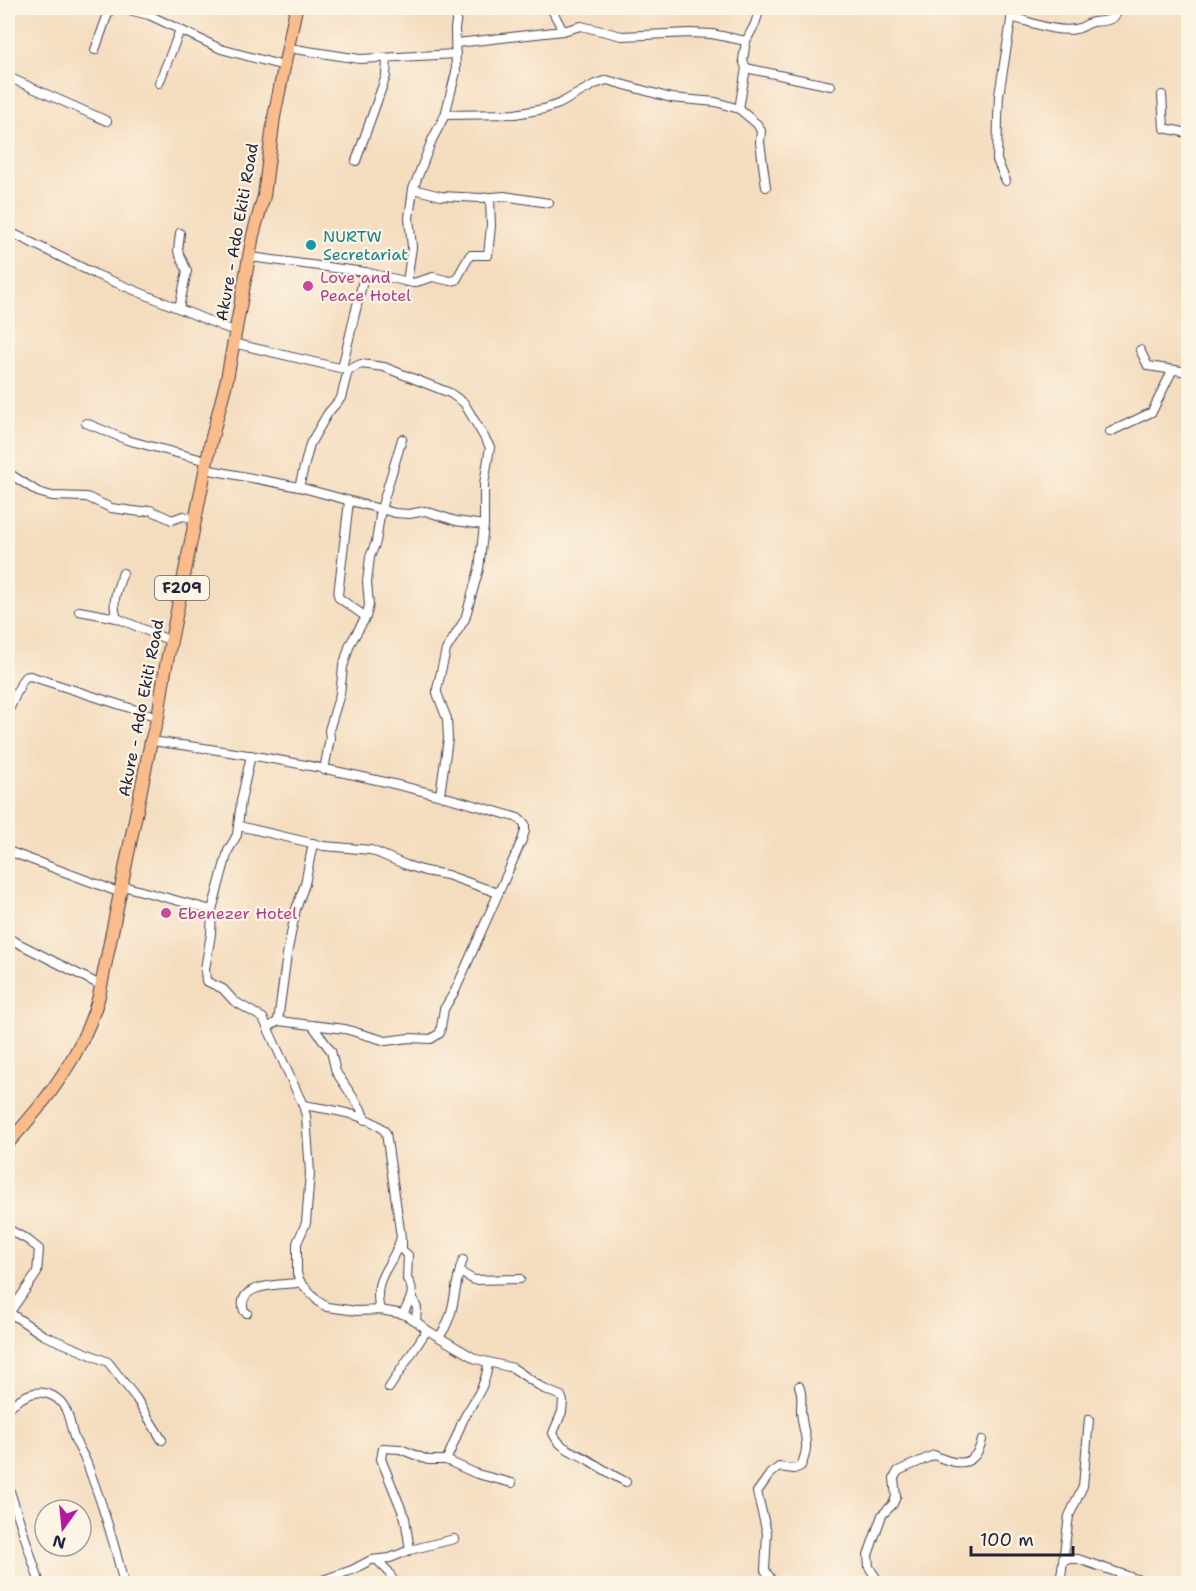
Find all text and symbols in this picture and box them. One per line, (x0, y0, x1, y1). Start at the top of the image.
street label: Akure - Ado Ekiti Road (211, 141, 263, 323)
place label: NURTW Secretariat (323, 226, 408, 265)
marker: NURTW Secretariat (304, 238, 318, 252)
place label: Love and Peace Hotel (320, 267, 411, 306)
marker: Love and Peace Hotel (301, 279, 315, 293)
road number: F209 (155, 576, 209, 600)
street label: Akure - Ado Ekiti Road (113, 618, 169, 798)
place label: Ebenezer Hotel (178, 903, 297, 924)
marker: Ebenezer Hotel (159, 906, 173, 920)
north arrow (33, 1498, 93, 1558)
scale bar (971, 1519, 1073, 1557)
text: 100 m (980, 1528, 1034, 1552)
text: N (50, 1530, 68, 1554)

